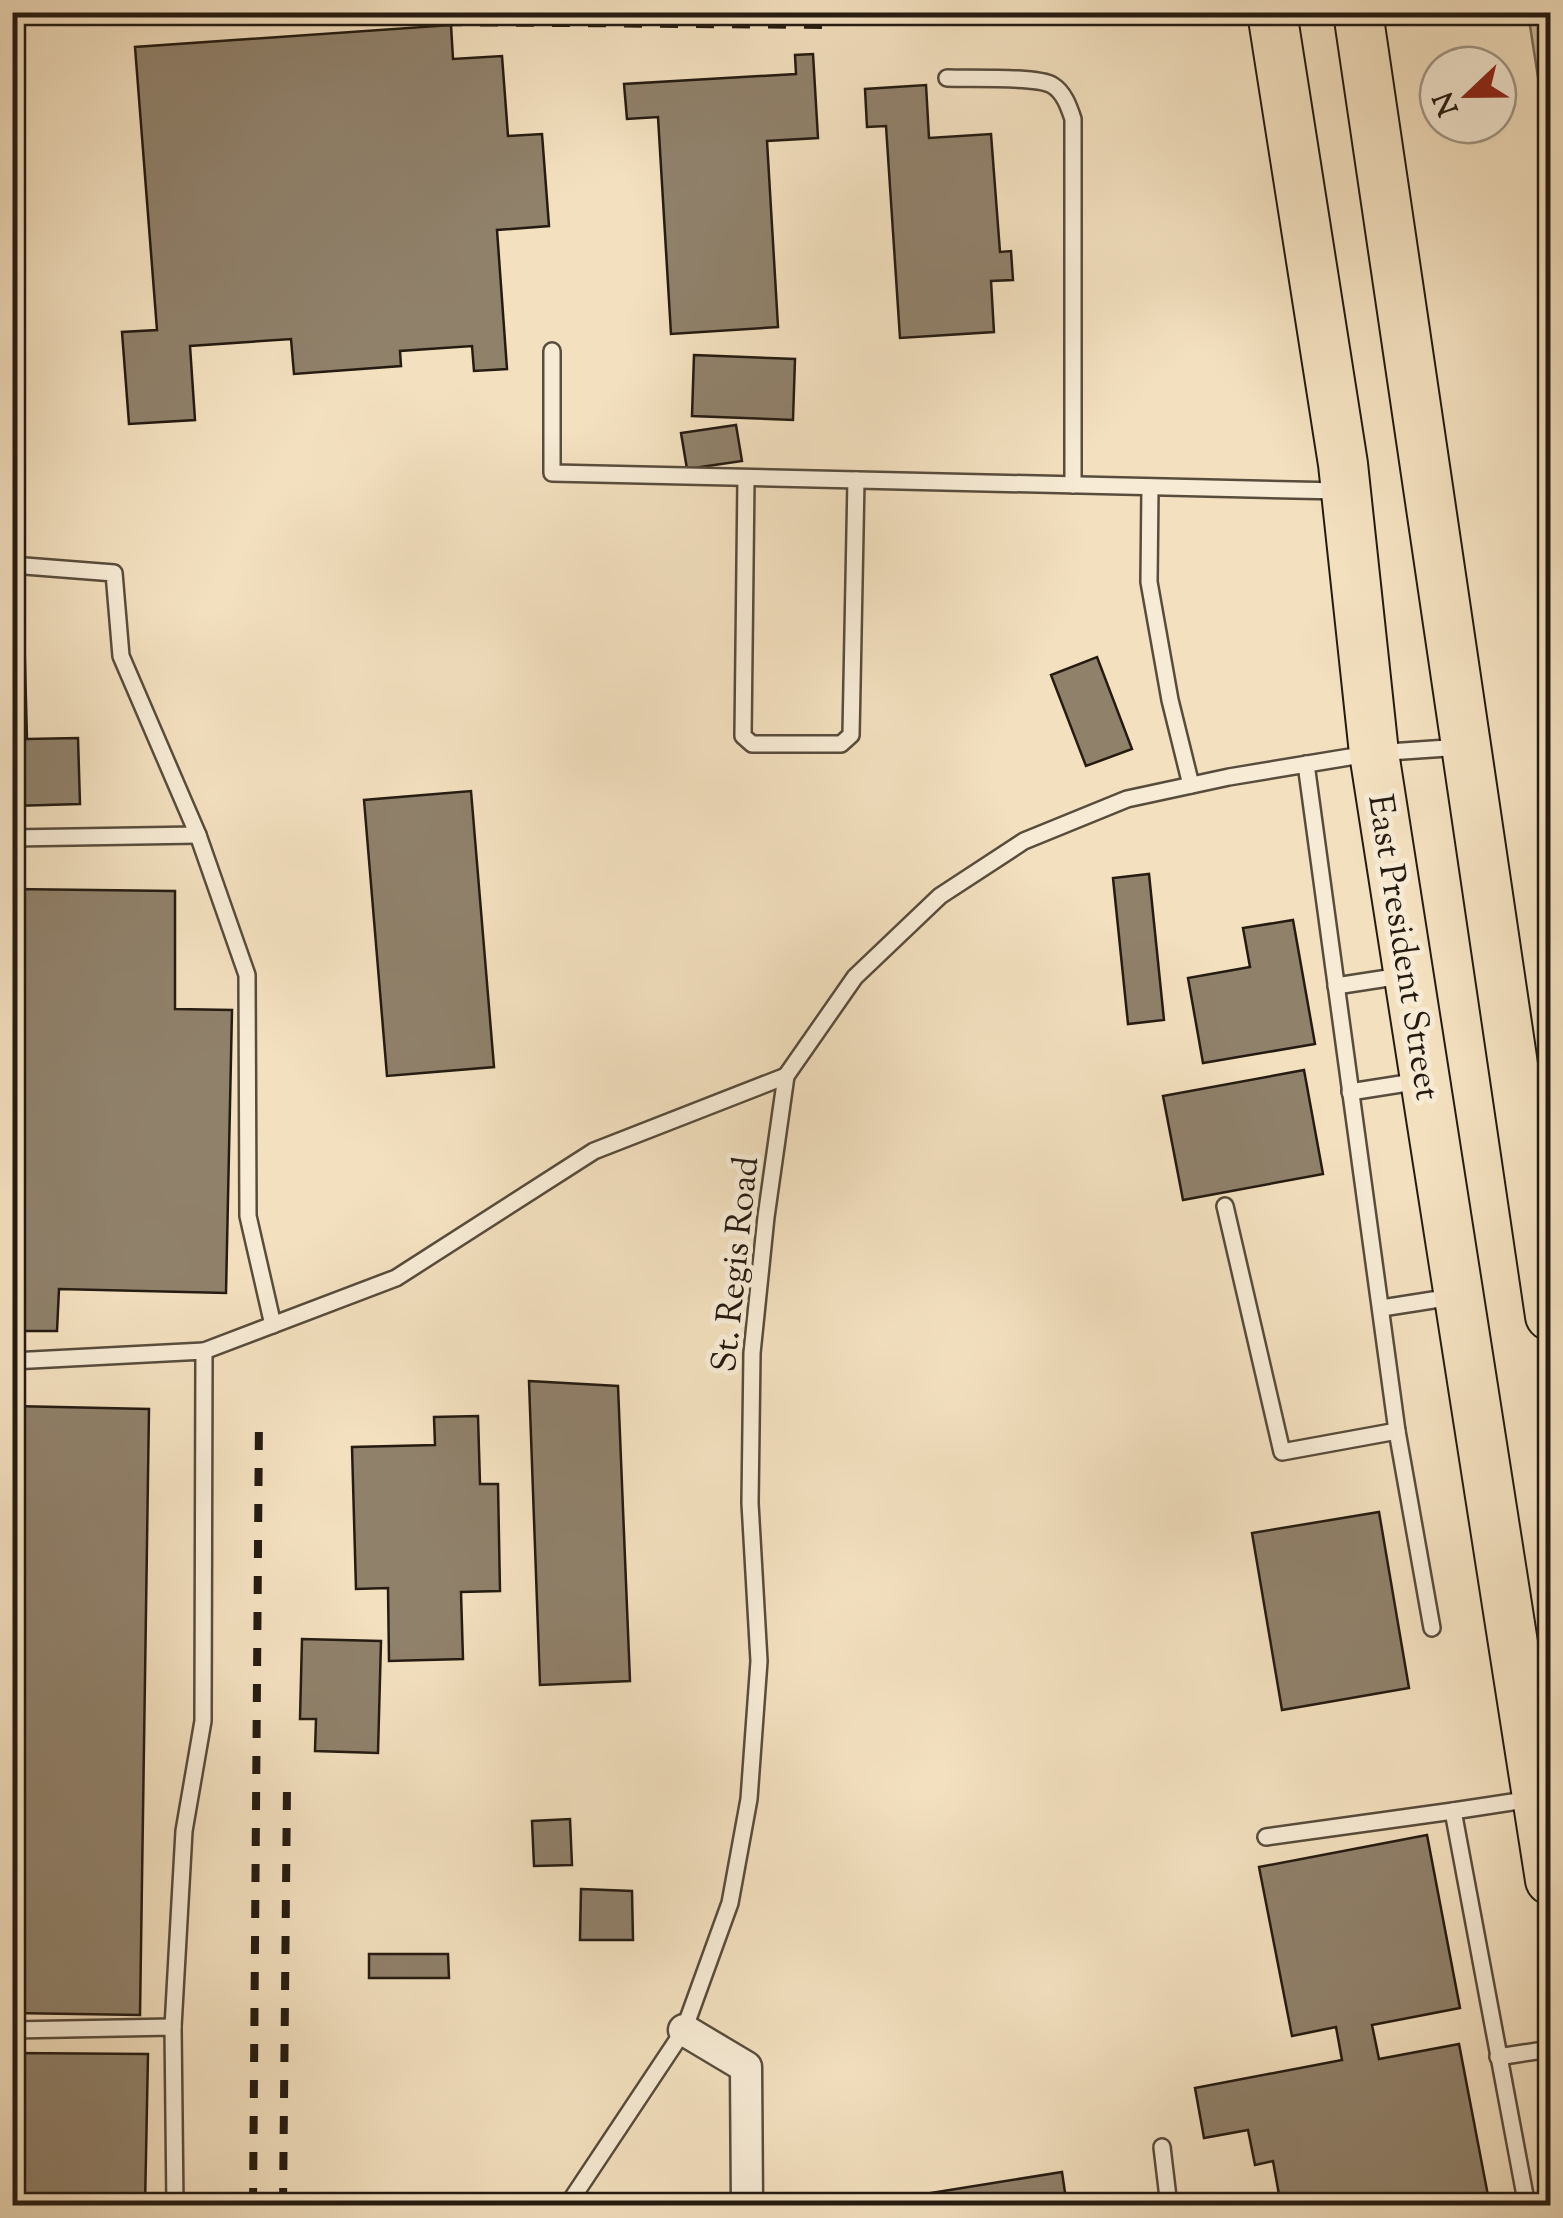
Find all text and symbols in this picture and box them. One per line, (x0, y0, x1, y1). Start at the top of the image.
north arrow (1418, 45, 1518, 145)
text: N (1425, 85, 1470, 121)
street label: East President Street (1352, 791, 1451, 1104)
street label: St. Regis Road (701, 1154, 774, 1375)

